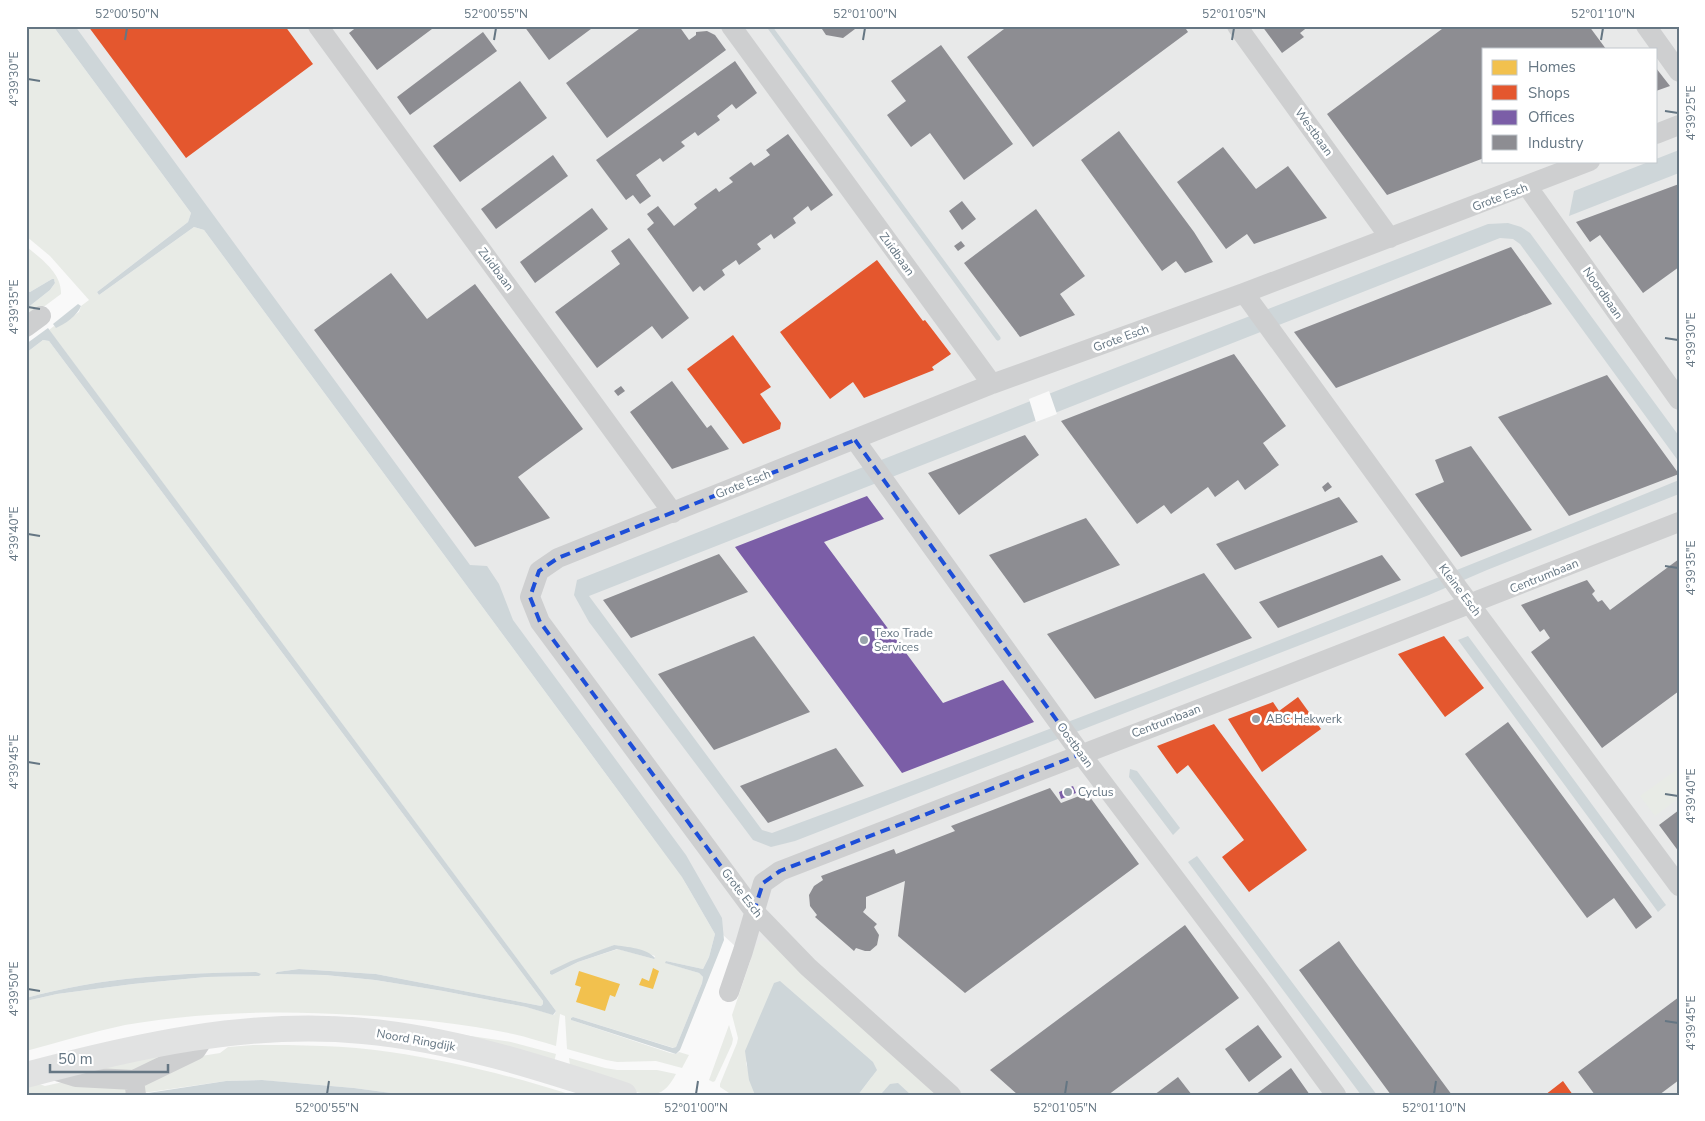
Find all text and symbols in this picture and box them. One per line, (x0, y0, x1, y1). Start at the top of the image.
text: 52°00'50"N (95, 6, 159, 22)
text: 52°00'55"N (464, 6, 528, 22)
text: 52°01'00"N (833, 6, 897, 22)
text: 52°01'05"N (1202, 6, 1266, 22)
text: 52°01'10"N (1571, 6, 1635, 22)
legend (1482, 48, 1658, 162)
text: 4°39'30"E (6, 52, 22, 106)
text: Homes (1528, 57, 1576, 77)
text: Shops (1528, 83, 1570, 103)
text: 4°39'25"E (1683, 86, 1699, 140)
street label: Westbaan (1291, 105, 1337, 159)
text: Offices (1528, 107, 1575, 127)
text: Industry (1528, 133, 1584, 153)
street label: Grote Esch (1470, 179, 1530, 215)
street label: Zuidbaan (876, 229, 918, 279)
street label: Zuidbaan (475, 244, 517, 294)
street label: Noordbaan (1579, 264, 1627, 322)
text: 4°39'35"E (6, 280, 22, 334)
text: 4°39'30"E (1683, 313, 1699, 367)
street label: Grote Esch (1091, 321, 1151, 355)
street label: Grote Esch (713, 466, 773, 502)
text: 4°39'40"E (6, 507, 22, 561)
text: 4°39'35"E (1683, 541, 1699, 595)
street label: Centrumbaan (1507, 555, 1581, 597)
street label: Kleine Esch (1435, 561, 1485, 619)
place label: Texo Trade Services (874, 625, 933, 655)
marker: Texo Trade Services (858, 634, 870, 646)
street label: Centrumbaan (1129, 700, 1203, 742)
place label: ABC Hekwerk (1266, 711, 1343, 727)
marker: ABC Hekwerk (1250, 713, 1262, 725)
street label: Oostbaan (1053, 719, 1097, 771)
text: 4°39'45"E (6, 735, 22, 789)
text: 4°39'40"E (1683, 769, 1699, 823)
place label: Cyclus (1078, 784, 1114, 800)
marker: Cyclus (1062, 786, 1074, 798)
street label: Grote Esch (718, 865, 766, 921)
text: 4°39'50"E (6, 962, 22, 1016)
text: 4°39'45"E (1683, 996, 1699, 1050)
street label: Noord Ringdijk (375, 1025, 458, 1055)
scale bar (50, 1041, 168, 1073)
text: 50 m (58, 1049, 93, 1069)
text: 52°00'55"N (295, 1100, 359, 1116)
text: 52°01'00"N (664, 1100, 728, 1116)
text: 52°01'05"N (1033, 1100, 1097, 1116)
text: 52°01'10"N (1402, 1100, 1466, 1116)

